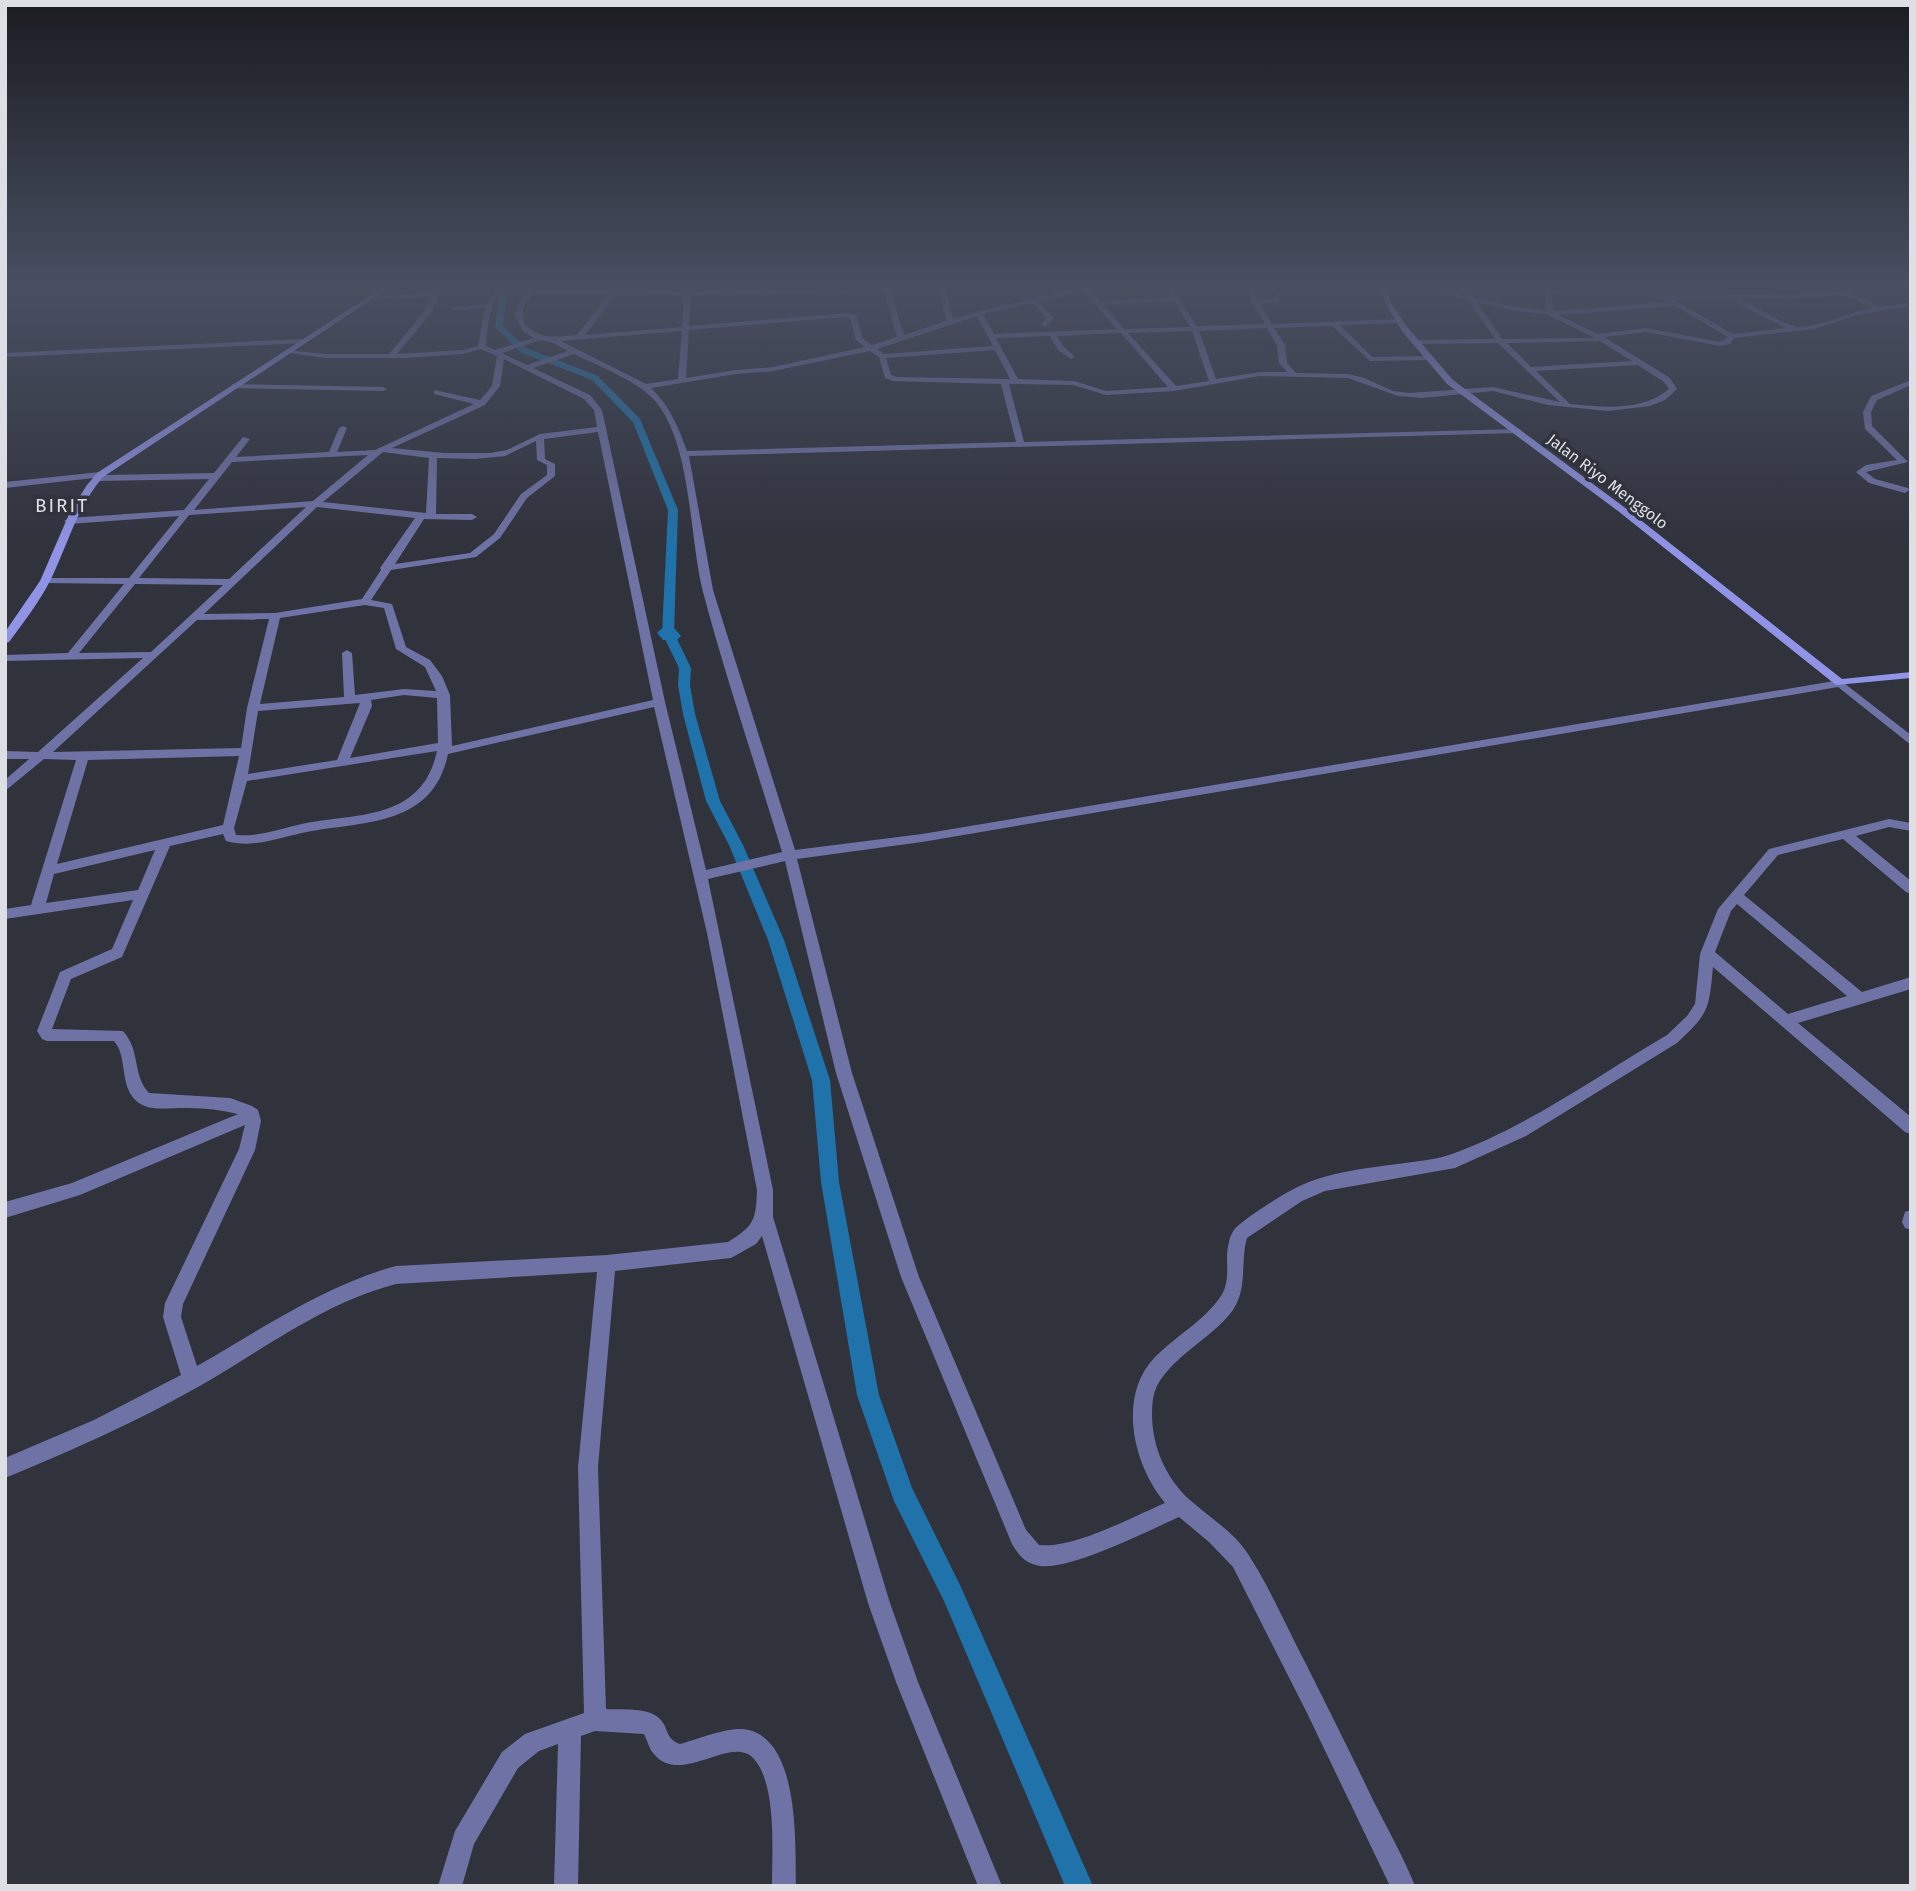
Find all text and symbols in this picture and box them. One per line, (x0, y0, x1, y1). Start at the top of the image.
street label: Jalan Riyo Menggolo (1544, 430, 1672, 533)
district label: BIRIT (35, 494, 89, 517)

